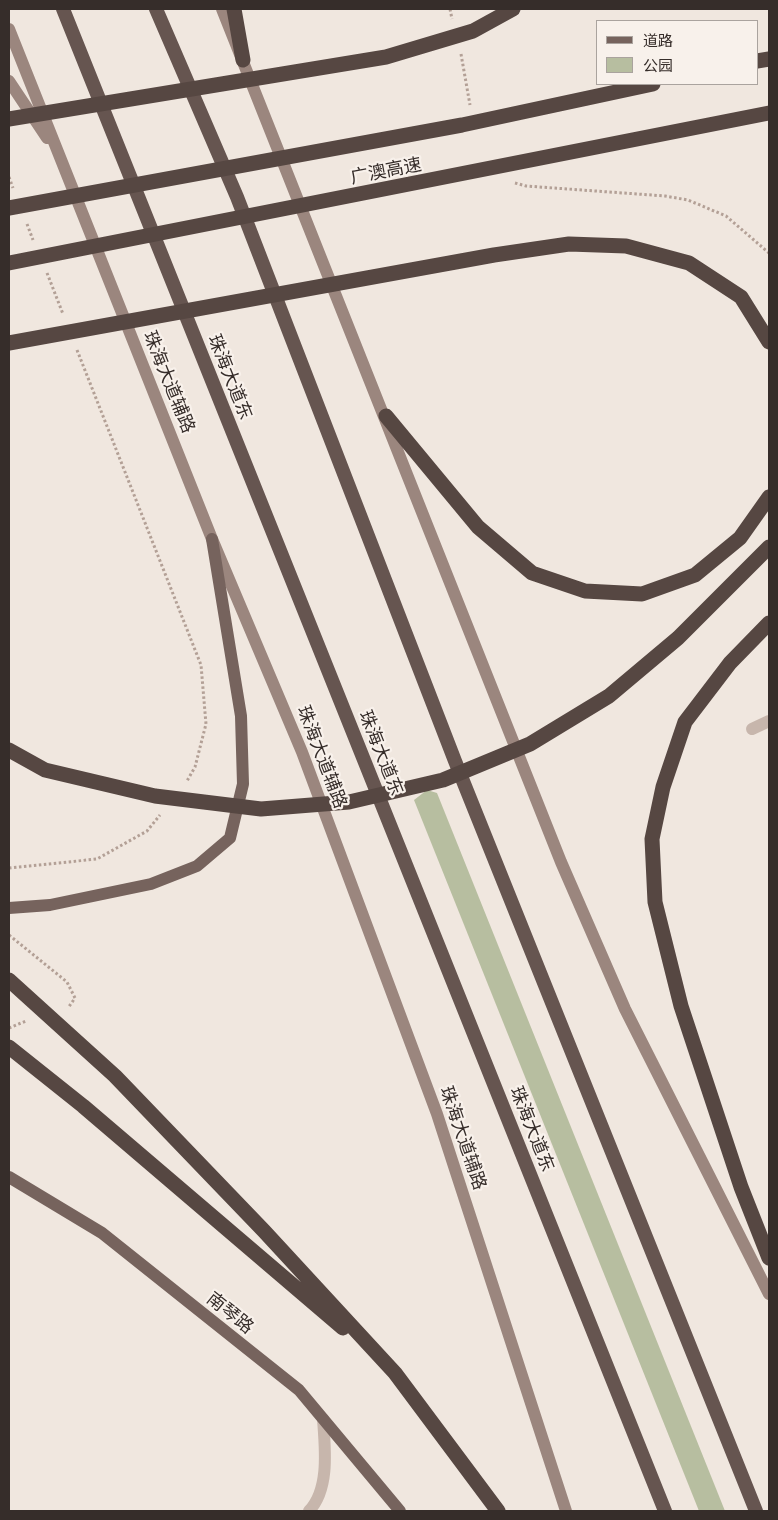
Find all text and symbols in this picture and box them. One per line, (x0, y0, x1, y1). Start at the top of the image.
legend (596, 20, 758, 85)
text: 道路 (643, 32, 673, 49)
text: 公园 (643, 57, 673, 74)
street label: 广澳高速 (349, 154, 423, 188)
street label: 珠海大道辅路 (139, 328, 199, 436)
street label: 珠海大道东 (203, 331, 257, 423)
street label: 珠海大道辅路 (293, 703, 351, 811)
street label: 珠海大道东 (354, 707, 408, 799)
street label: 珠海大道辅路 (435, 1083, 491, 1193)
street label: 珠海大道东 (505, 1083, 559, 1175)
street label: 南琴路 (202, 1288, 258, 1338)

